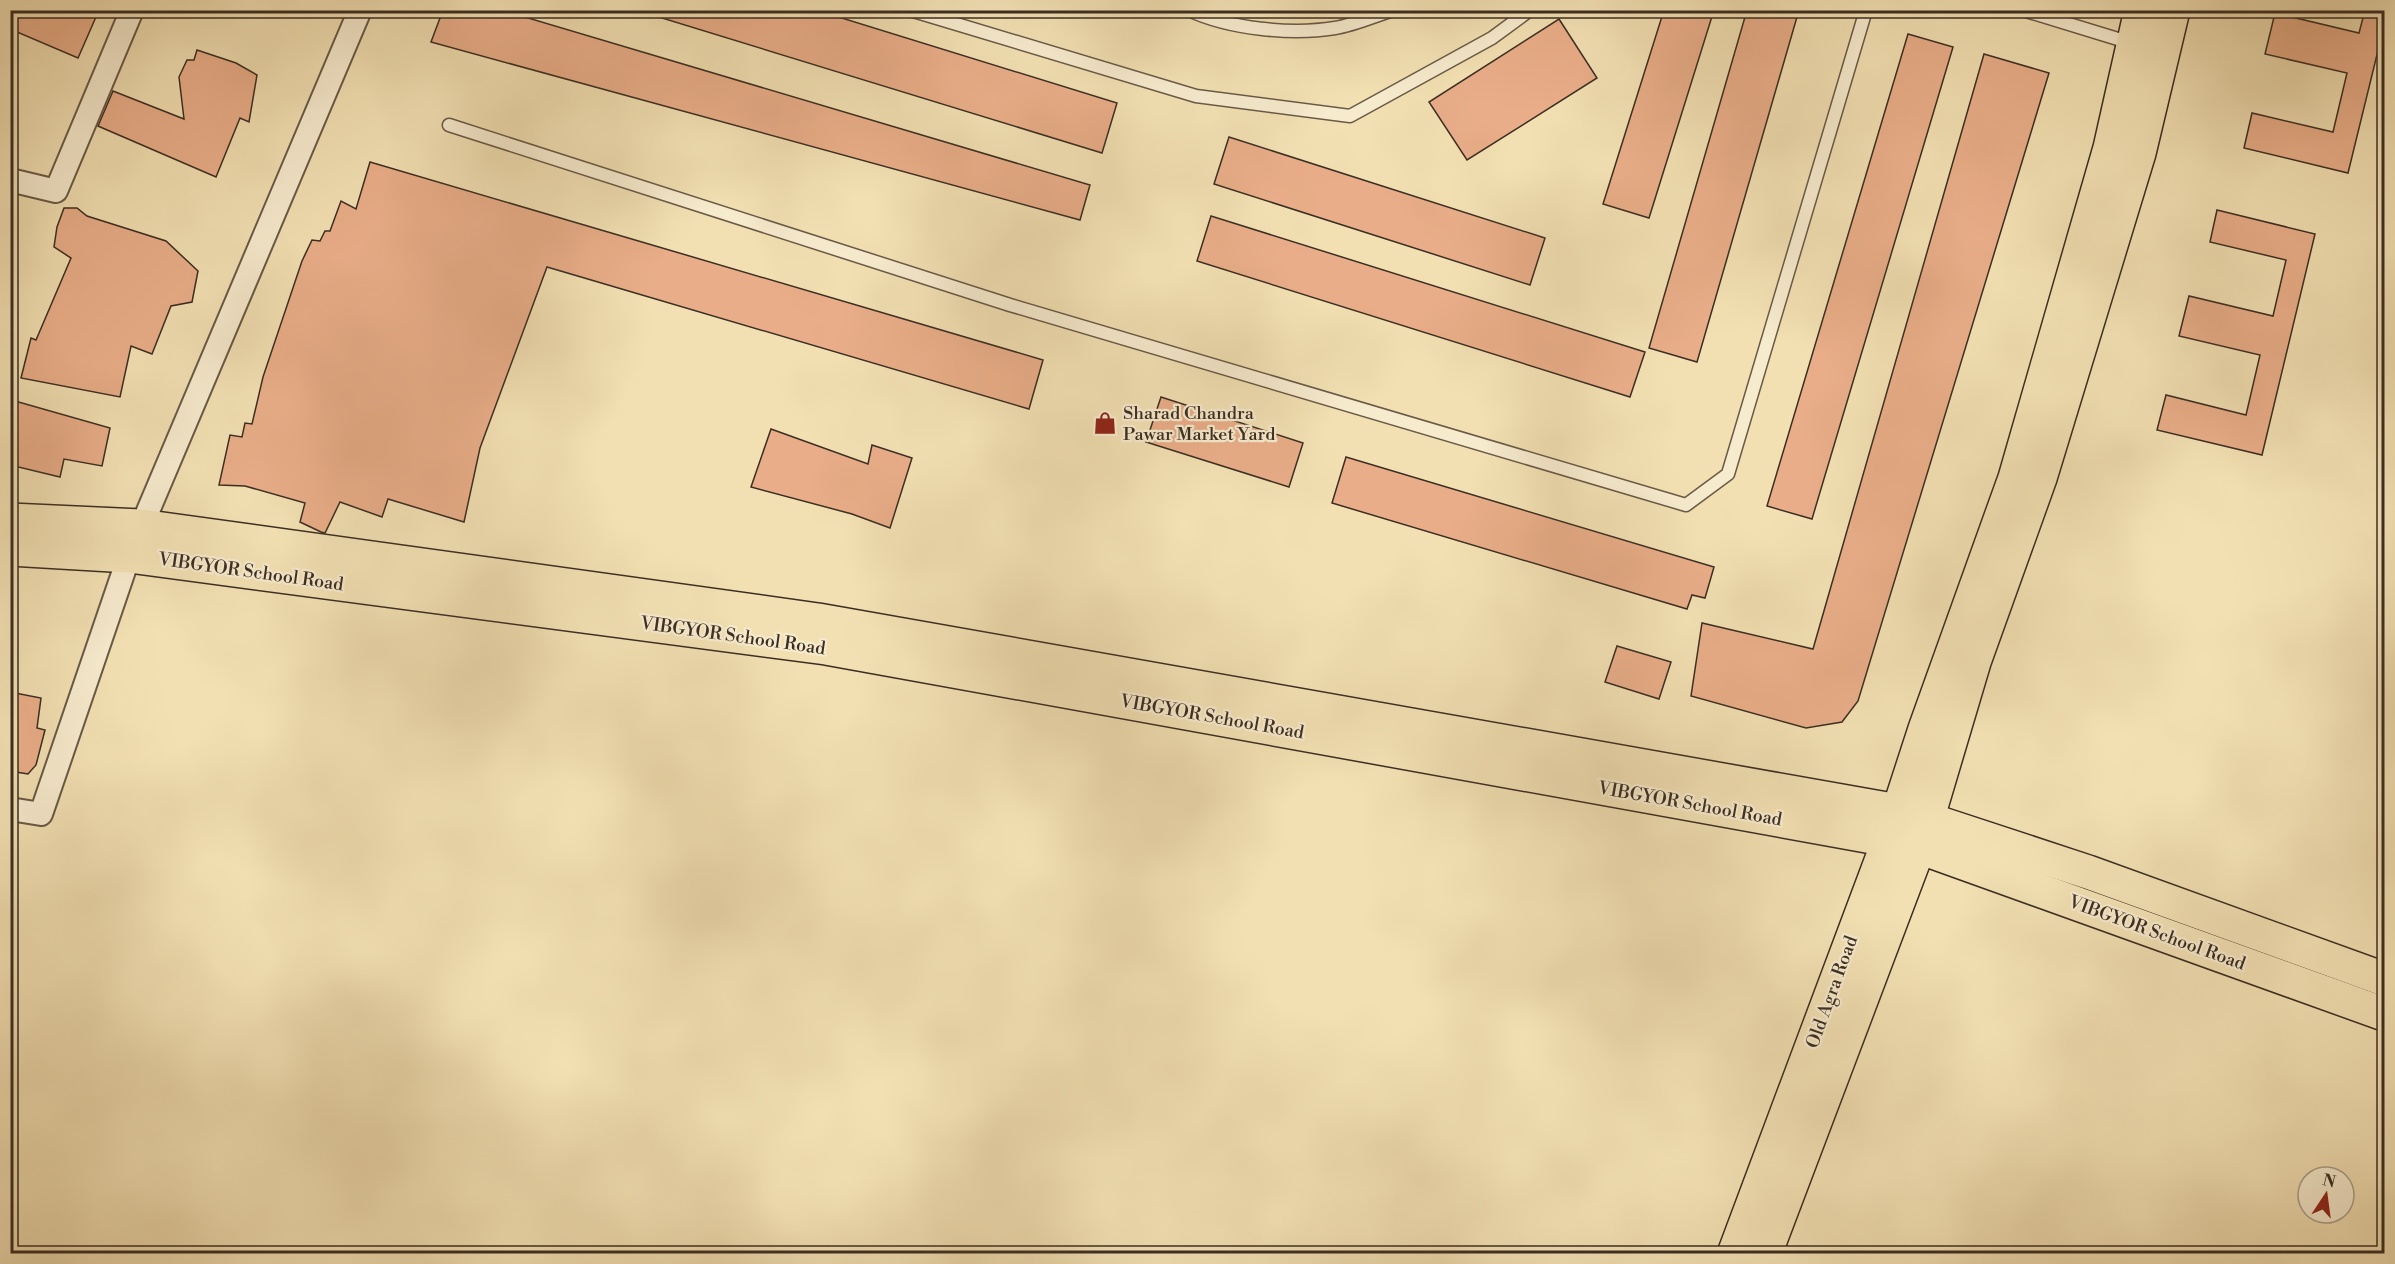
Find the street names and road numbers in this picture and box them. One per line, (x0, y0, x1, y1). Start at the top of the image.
street label: VIBGYOR School Road (156, 547, 346, 596)
street label: VIBGYOR School Road (638, 611, 828, 660)
street label: VIBGYOR School Road (1117, 689, 1307, 745)
street label: VIBGYOR School Road (1595, 776, 1785, 832)
street label: VIBGYOR School Road (2064, 890, 2249, 976)
street label: Old Agra Road (1801, 932, 1863, 1051)

